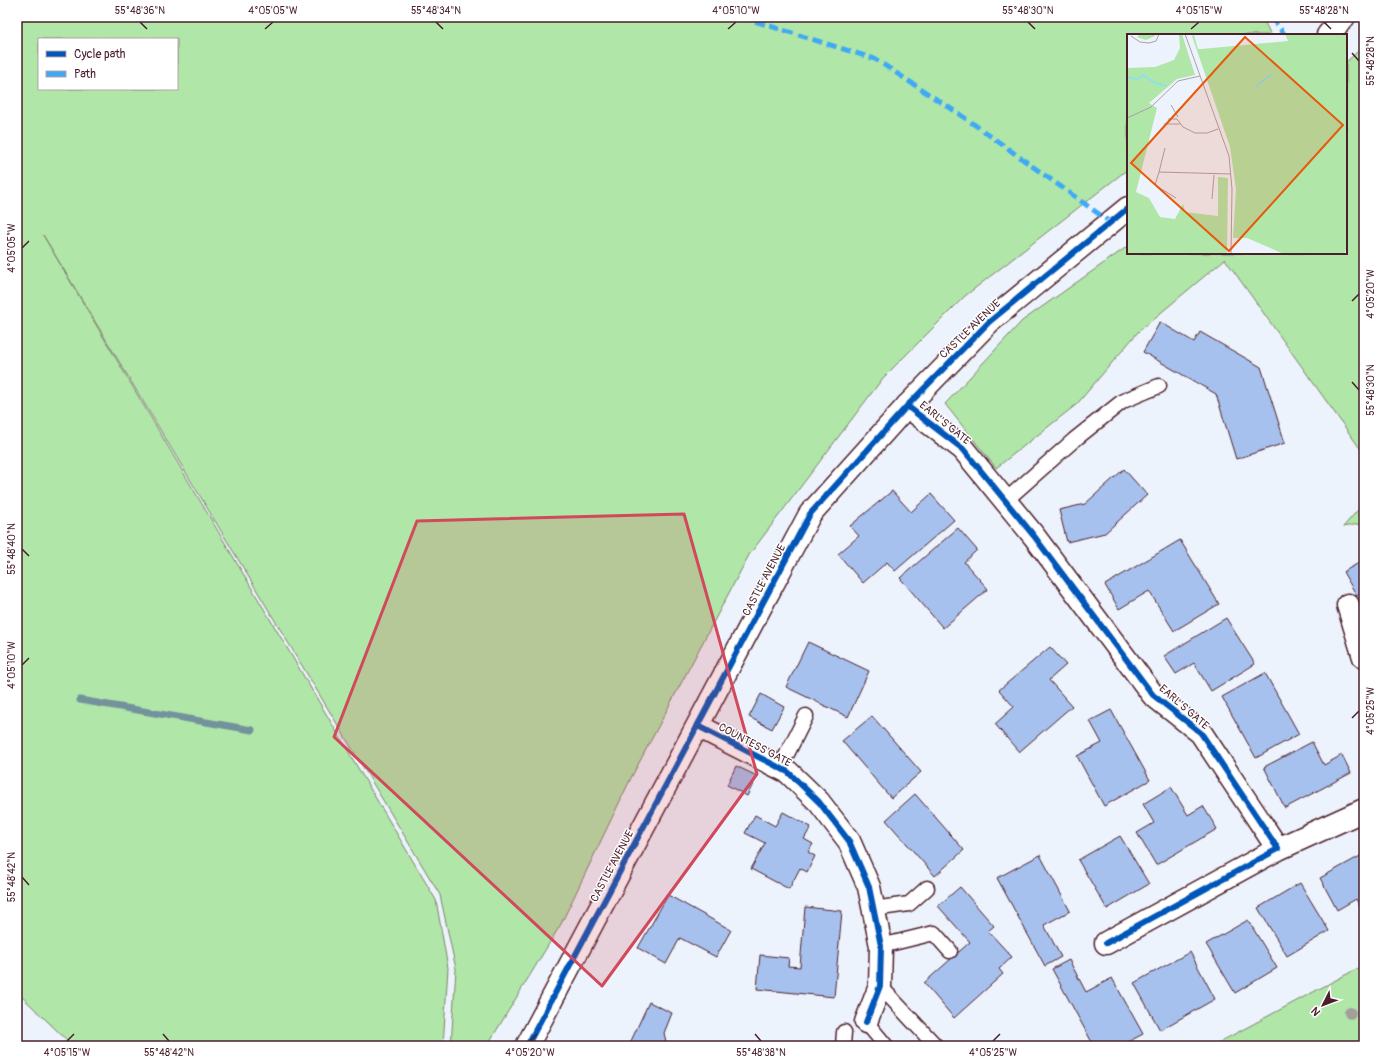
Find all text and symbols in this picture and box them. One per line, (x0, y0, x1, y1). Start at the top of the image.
text: 55°48'36"N (115, 5, 165, 17)
text: 4°05'05"W (248, 5, 298, 17)
text: 55°48'34"N (411, 5, 461, 17)
text: 4°05'10"W (712, 5, 760, 17)
text: 55°48'30"N (1002, 5, 1054, 17)
text: 4°05'15"W (1176, 5, 1223, 17)
text: 55°48'28"N (1299, 5, 1349, 17)
inset map (1127, 34, 1347, 254)
text: 55°48'28"N (1365, 36, 1377, 86)
legend (38, 38, 178, 90)
text: Cycle path (74, 47, 126, 62)
text: Path (74, 67, 96, 82)
text: 4°05'05"W (6, 223, 18, 273)
text: 4°05'20"W (1365, 269, 1377, 319)
street label: CASTLE AVENUE (937, 297, 1003, 361)
text: 55°48'30"N (1365, 364, 1377, 416)
street label: EARL'S GATE (917, 399, 973, 448)
text: 55°48'40"N (6, 523, 18, 575)
street label: CASTLE AVENUE (740, 542, 789, 618)
text: 4°05'10"W (6, 641, 18, 689)
street label: EARL'S GATE (1156, 682, 1212, 732)
text: 4°05'25"W (1365, 687, 1377, 735)
street label: COUNTESS GATE (716, 720, 794, 770)
street label: CASTLE AVENUE (588, 828, 637, 904)
text: 55°48'42"N (6, 852, 18, 902)
north arrow (1303, 985, 1343, 1025)
text: N (1308, 1004, 1323, 1018)
text: 4°05'15"W (44, 1047, 91, 1059)
text: 55°48'42"N (144, 1047, 194, 1059)
text: 4°05'20"W (505, 1047, 555, 1059)
text: 55°48'38"N (736, 1047, 786, 1059)
text: 4°05'25"W (969, 1047, 1017, 1059)

